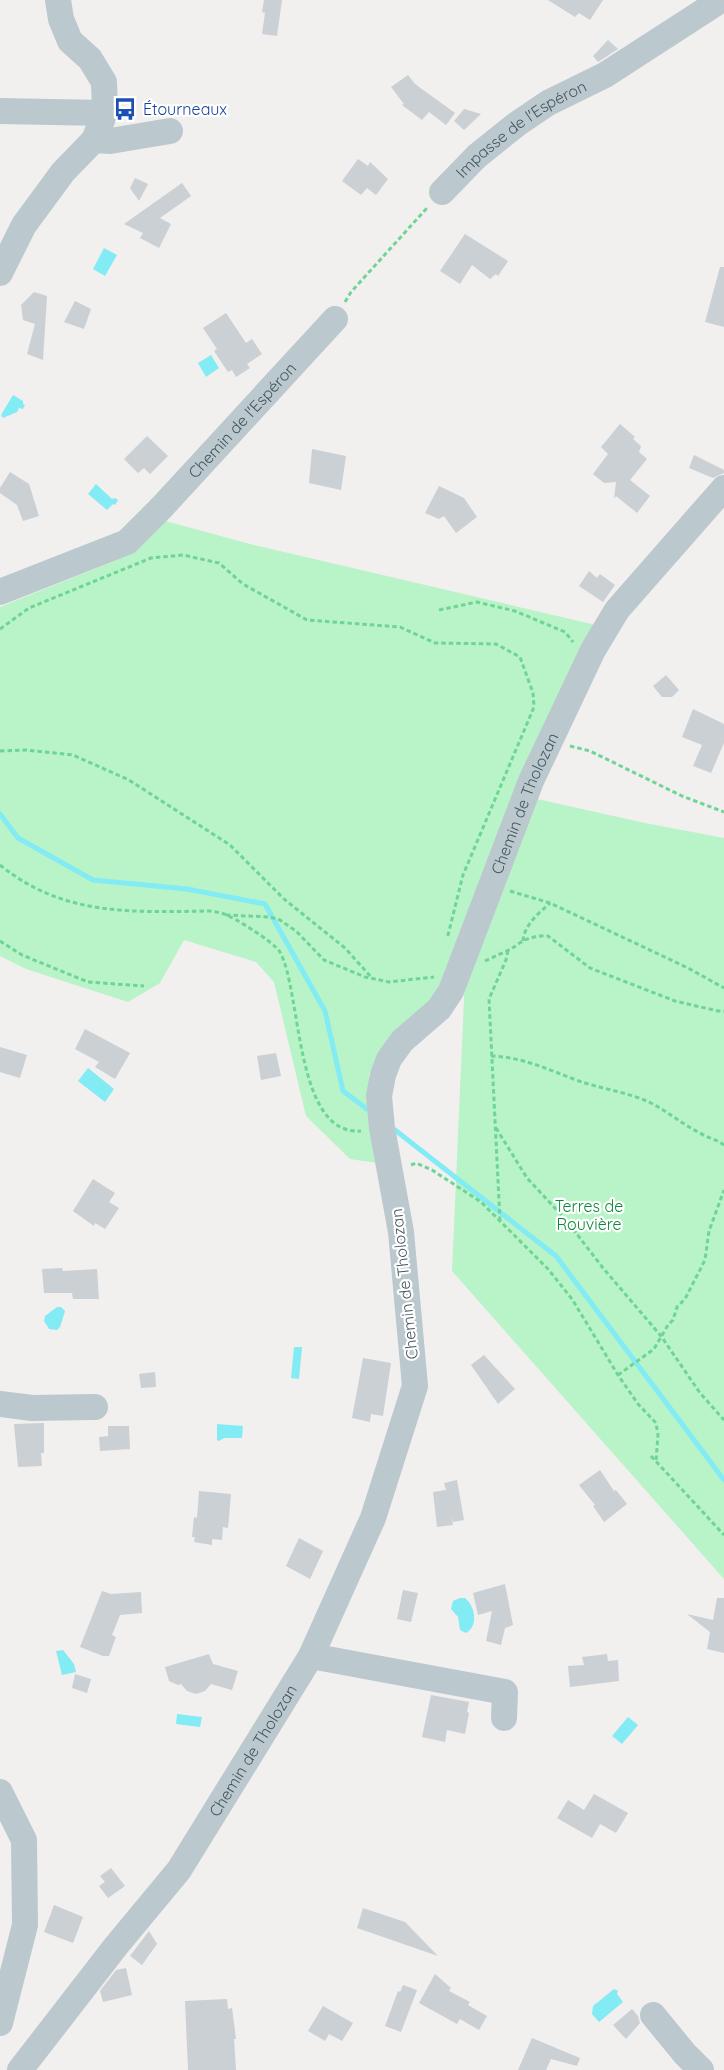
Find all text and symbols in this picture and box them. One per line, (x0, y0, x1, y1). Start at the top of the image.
street label: Impasse de l'Espéron (451, 76, 590, 182)
bus stop icon: Étourneaux (112, 96, 138, 122)
place label: Étourneaux (143, 99, 227, 119)
street label: Chemin de l'Espéron (184, 358, 300, 482)
street label: Chemin de Tholozan (486, 729, 563, 877)
park label: Terres de Rouvière (555, 1196, 623, 1234)
street label: Chemin de Tholozan (386, 1208, 422, 1360)
street label: Chemin de Tholozan (204, 1681, 301, 1820)

